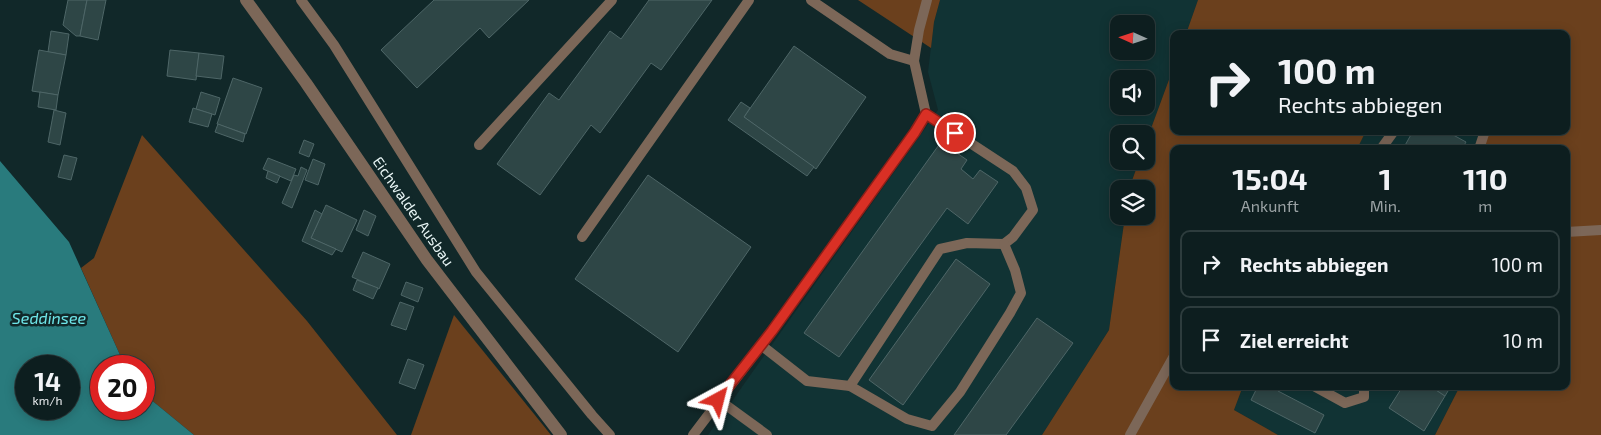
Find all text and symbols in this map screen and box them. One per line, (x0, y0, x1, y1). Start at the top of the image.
north arrow (1110, 15, 1155, 60)
map controls (1110, 15, 1155, 225)
text: 100 m (1278, 49, 1376, 91)
icon: right (1195, 50, 1260, 115)
button: sound (1110, 70, 1155, 115)
text: Rechts abbiegen (1278, 91, 1443, 117)
pin (934, 112, 976, 154)
icon: arrive (941, 119, 969, 147)
button: search (1110, 125, 1155, 170)
street label: Eichwalder Ausbau (370, 153, 458, 269)
text: 15:04 (1232, 160, 1308, 196)
text: 1 (1379, 160, 1392, 196)
text: 110 (1463, 160, 1508, 196)
button: layers (1110, 180, 1155, 225)
text: Ankunft (1241, 196, 1299, 215)
text: Min. (1370, 196, 1401, 215)
text: m (1478, 196, 1492, 215)
icon: right (1197, 250, 1225, 278)
text: Rechts abbiegen (1240, 253, 1388, 276)
text: 100 m (1492, 253, 1543, 276)
water label: Seddinsee (12, 308, 87, 327)
icon: arrive (1197, 326, 1225, 354)
text: Ziel erreicht (1240, 329, 1349, 352)
text: 10 m (1503, 329, 1543, 352)
speed limit sign: 20 (90, 355, 155, 420)
text: 14 (34, 366, 61, 396)
position arrow (691, 373, 743, 425)
text: km/h (33, 393, 62, 407)

